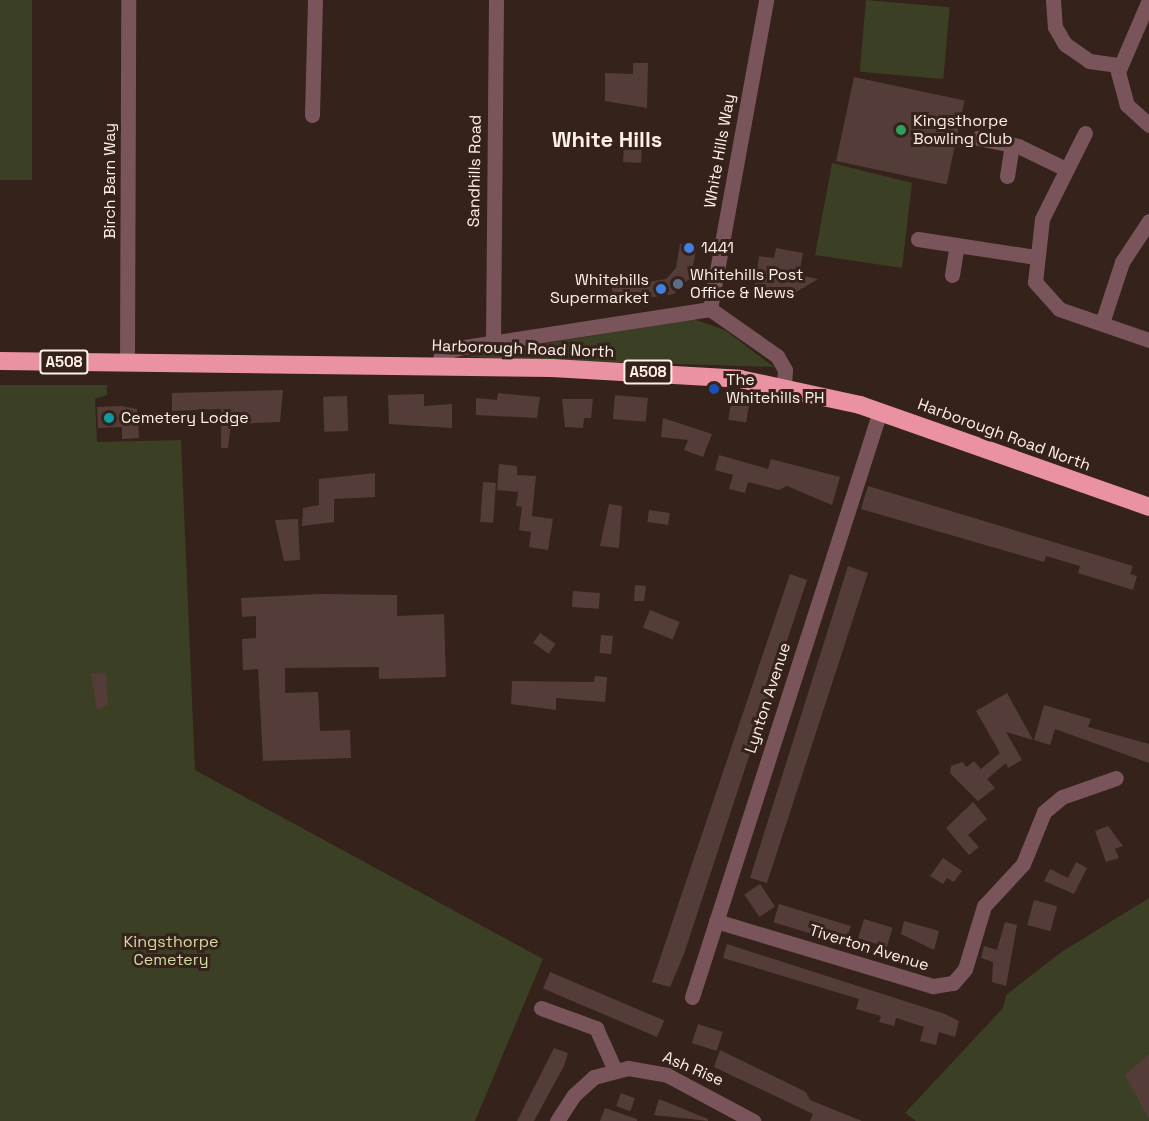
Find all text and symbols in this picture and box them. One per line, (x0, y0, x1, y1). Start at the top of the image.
street label: White Hills Way (700, 92, 740, 210)
place label: Kingsthorpe Bowling Club (913, 111, 1012, 149)
street label: Sandhills Road (464, 115, 486, 227)
street label: Birch Barn Way (100, 123, 120, 239)
marker: Kingsthorpe Bowling Club (894, 123, 908, 137)
district label: White Hills (552, 127, 662, 153)
place label: 1441 (701, 238, 734, 258)
marker: 1441 (682, 241, 696, 255)
place label: Whitehills Post Office & News (690, 265, 803, 303)
place label: Whitehills Supermarket (550, 270, 649, 308)
marker: Whitehills Post Office & News (671, 277, 685, 291)
marker: Whitehills Supermarket (654, 282, 668, 296)
street label: Harborough Road North (431, 336, 615, 362)
road number: A508 (38, 350, 90, 374)
road number: A508 (622, 360, 674, 384)
place label: The Whitehills PH (726, 370, 824, 408)
marker: The Whitehills PH (707, 382, 721, 396)
street label: Harborough Road North (915, 395, 1093, 475)
place label: Cemetery Lodge (121, 408, 249, 428)
marker: Cemetery Lodge (102, 411, 116, 425)
street label: Lynton Avenue (741, 640, 795, 756)
street label: Tiverton Avenue (807, 921, 931, 975)
park label: Kingsthorpe Cemetery (124, 932, 218, 970)
street label: Ash Rise (660, 1048, 726, 1090)

